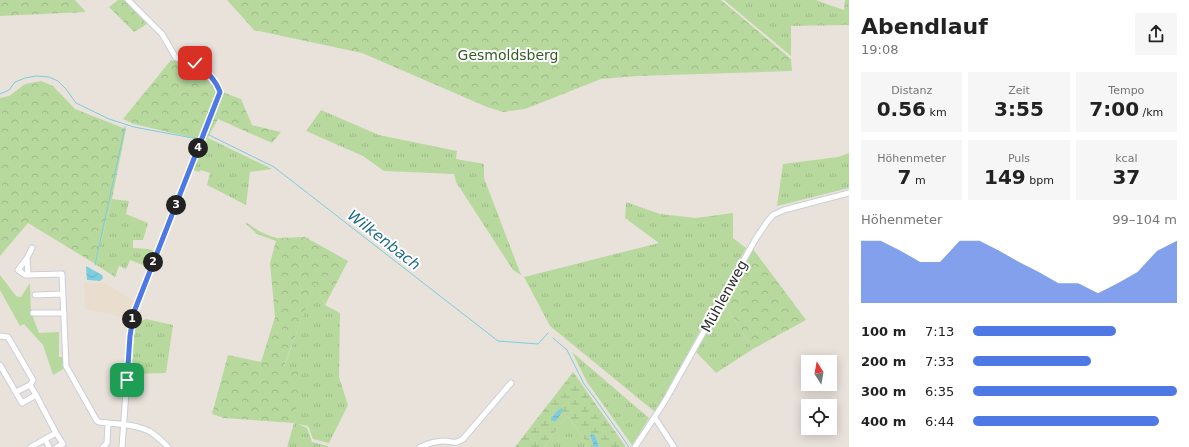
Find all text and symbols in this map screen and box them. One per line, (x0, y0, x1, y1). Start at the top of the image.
button: share (1135, 13, 1177, 55)
text: Abendlauf (861, 14, 988, 39)
text: 19:08 (861, 42, 898, 57)
pin (178, 46, 212, 80)
park label: Gesmoldsberg (458, 47, 558, 63)
icon: check (184, 52, 206, 74)
text: Distanz (891, 84, 932, 97)
text: Zeit (1008, 84, 1030, 97)
text: Tempo (1108, 84, 1144, 97)
text: 0.56 (877, 97, 926, 121)
text: 3:55 (994, 97, 1044, 121)
text: 7:00 (1089, 97, 1139, 121)
text: km (926, 106, 947, 119)
text: /km (1139, 106, 1163, 119)
pin: 4 (188, 138, 208, 158)
text: 4 (194, 141, 202, 154)
text: Höhenmeter (877, 152, 946, 165)
text: Puls (1008, 152, 1030, 165)
text: kcal (1115, 152, 1137, 165)
text: 7 (898, 165, 912, 189)
text: 149 (984, 165, 1026, 189)
text: 37 (1112, 165, 1140, 189)
text: m (912, 174, 926, 187)
text: bpm (1026, 174, 1054, 187)
pin: 3 (166, 195, 186, 215)
text: 3 (172, 198, 180, 211)
water label: Wilkenbach (344, 206, 424, 274)
text: Höhenmeter (861, 212, 942, 227)
text: 99–104 m (1112, 212, 1177, 227)
pin: 2 (143, 252, 163, 272)
text: 2 (149, 255, 157, 268)
street label: Mühlenweg (698, 257, 750, 335)
pin: 1 (122, 309, 142, 329)
text: 1 (128, 312, 136, 325)
text: 100 m (861, 324, 906, 339)
text: 7:13 (925, 324, 954, 339)
text: 200 m (861, 354, 906, 369)
text: 7:33 (925, 354, 954, 369)
north arrow (801, 355, 837, 391)
map controls (801, 355, 837, 435)
pin (110, 363, 144, 397)
icon: arrive (116, 369, 138, 391)
text: 300 m (861, 384, 906, 399)
text: 6:35 (925, 384, 954, 399)
button: locate (801, 399, 837, 435)
text: 400 m (861, 414, 906, 429)
text: 6:44 (925, 414, 954, 429)

